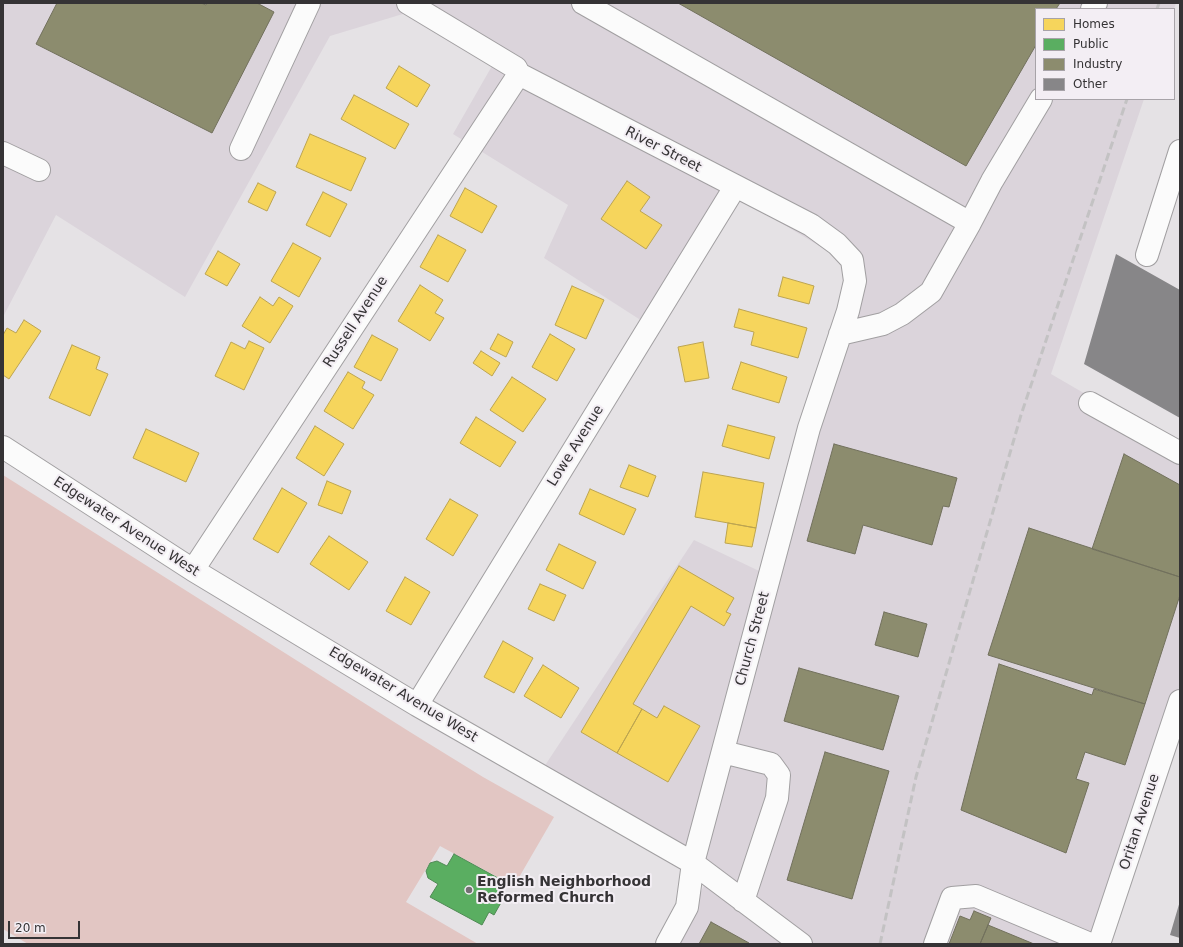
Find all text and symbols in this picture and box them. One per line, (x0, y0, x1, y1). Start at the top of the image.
legend (1035, 8, 1175, 100)
text: Homes (1073, 17, 1115, 31)
text: Public (1073, 37, 1109, 51)
text: Industry (1073, 57, 1122, 71)
text: Other (1073, 77, 1107, 91)
street label: River Street (622, 124, 704, 176)
street label: Russell Avenue (320, 273, 392, 371)
street label: Lowe Avenue (544, 402, 608, 490)
street label: Edgewater Avenue West (50, 474, 202, 580)
street label: Church Street (732, 590, 774, 688)
street label: Edgewater Avenue West (326, 644, 480, 746)
street label: Oritan Avenue (1117, 772, 1163, 872)
place label: English Neighborhood Reformed Church (477, 874, 651, 906)
marker: English Neighborhood Reformed Church (464, 885, 474, 895)
scale bar (10, 913, 82, 939)
text: 20 m (15, 921, 46, 935)

